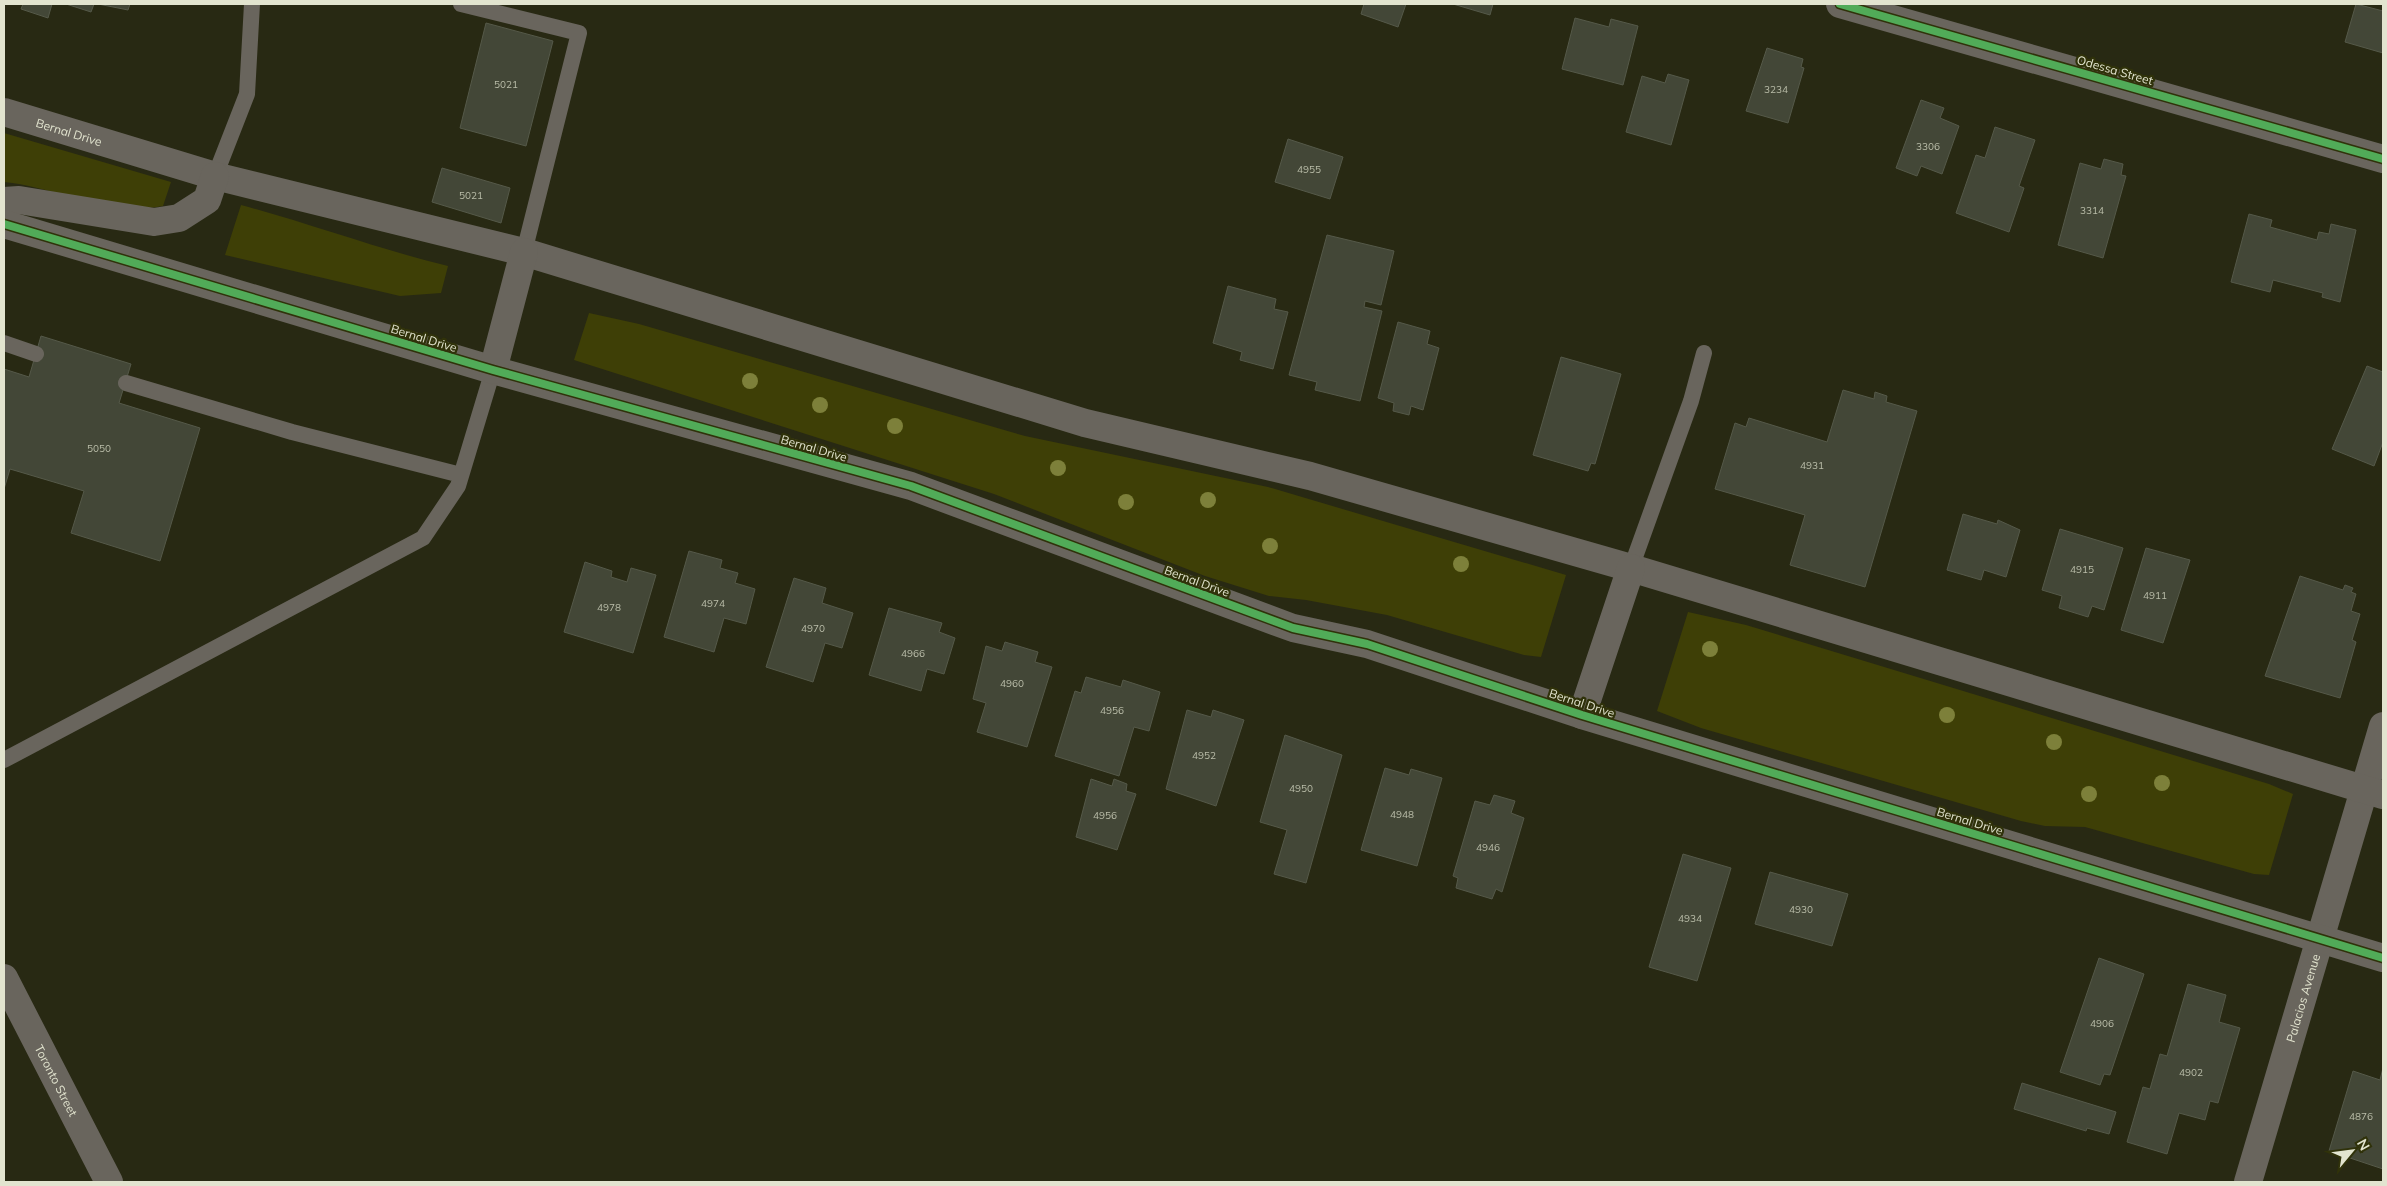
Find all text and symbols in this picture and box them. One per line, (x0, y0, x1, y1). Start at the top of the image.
street label: Odessa Street (2075, 52, 2155, 88)
house number: 5021 (494, 78, 518, 91)
house number: 3234 (1764, 83, 1788, 96)
street label: Bernal Drive (34, 115, 104, 149)
house number: 3306 (1916, 140, 1940, 153)
house number: 4955 (1297, 163, 1321, 176)
house number: 5021 (459, 189, 483, 202)
house number: 3314 (2080, 204, 2104, 217)
street label: Bernal Drive (389, 321, 459, 355)
street label: Bernal Drive (779, 431, 849, 465)
house number: 5050 (87, 442, 111, 455)
house number: 4931 (1800, 459, 1824, 472)
street label: Bernal Drive (1162, 562, 1232, 600)
house number: 4915 (2070, 563, 2094, 576)
house number: 4911 (2143, 589, 2167, 602)
house number: 4974 (701, 597, 725, 610)
house number: 4978 (597, 601, 621, 614)
house number: 4970 (801, 622, 825, 635)
house number: 4966 (901, 647, 925, 660)
house number: 4960 (1000, 677, 1024, 690)
street label: Bernal Drive (1547, 685, 1617, 721)
house number: 4956 (1100, 704, 1124, 717)
house number: 4952 (1192, 749, 1216, 762)
house number: 4950 (1289, 782, 1313, 795)
street label: Bernal Drive (1935, 804, 2005, 838)
house number: 4948 (1390, 808, 1414, 821)
house number: 4956 (1093, 809, 1117, 822)
house number: 4946 (1476, 841, 1500, 854)
house number: 4930 (1789, 903, 1813, 916)
house number: 4934 (1678, 912, 1702, 925)
street label: Palacios Avenue (2282, 952, 2323, 1044)
house number: 4906 (2090, 1017, 2114, 1030)
street label: Toronto Street (32, 1042, 81, 1119)
house number: 4902 (2179, 1066, 2203, 1079)
house number: 4876 (2349, 1110, 2373, 1123)
north arrow (2327, 1126, 2377, 1176)
text: N (2353, 1136, 2374, 1154)

